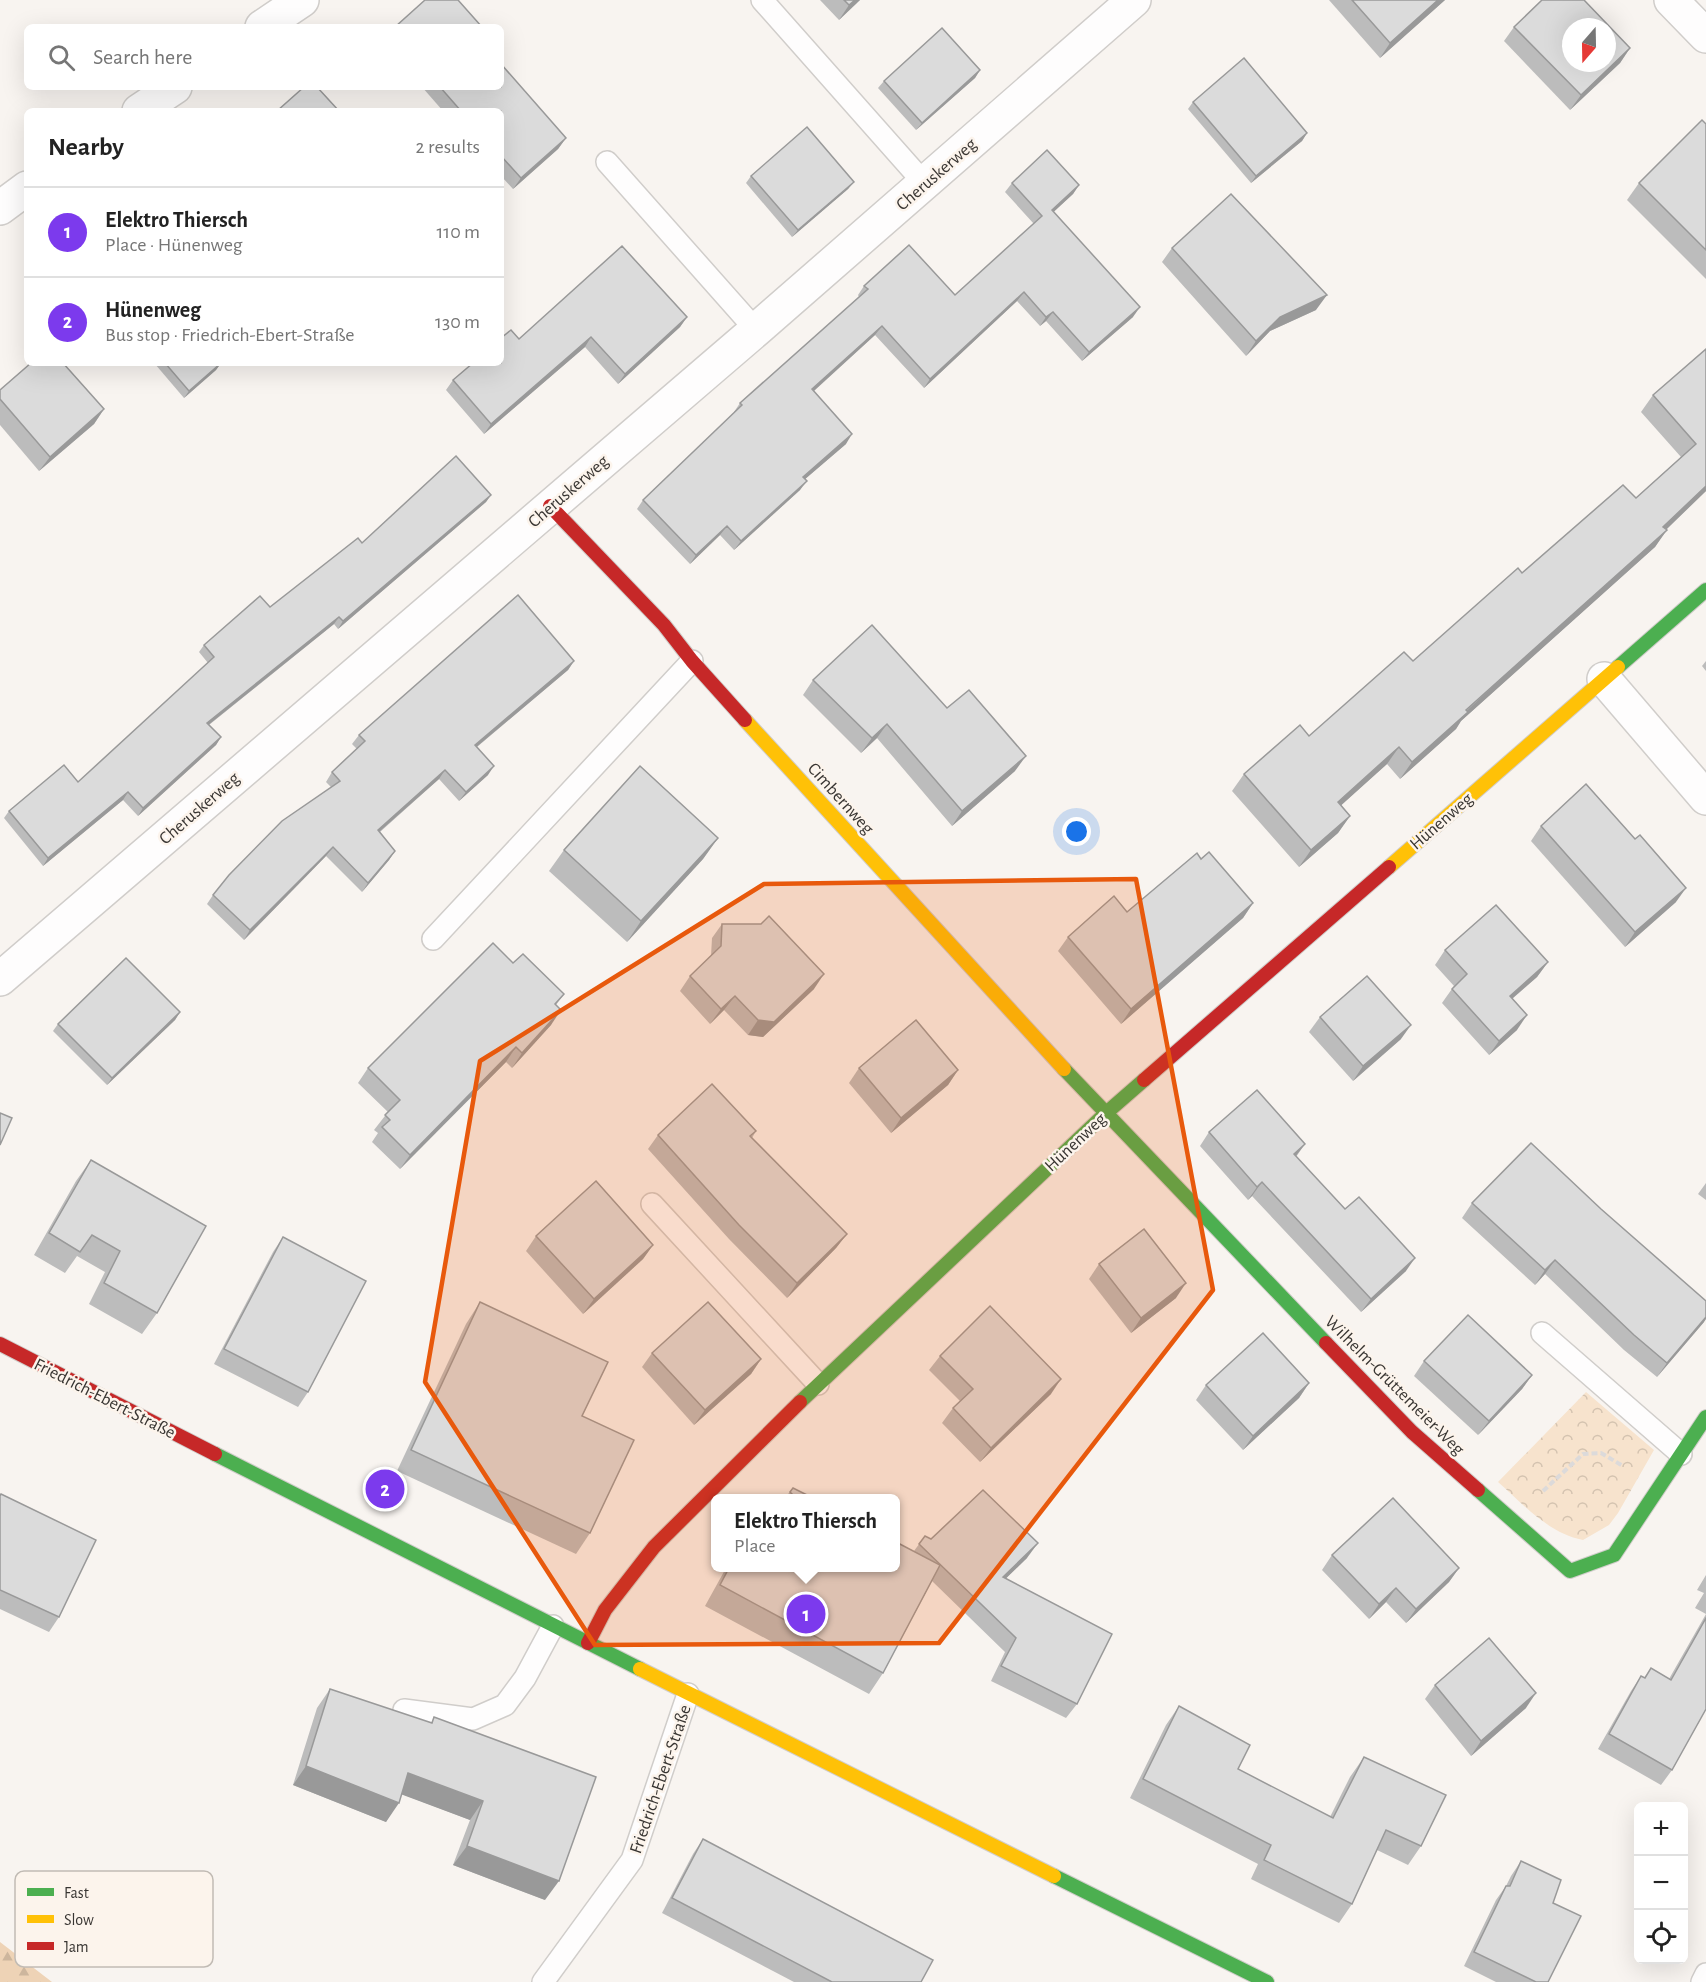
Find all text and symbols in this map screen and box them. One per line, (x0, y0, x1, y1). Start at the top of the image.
north arrow (1562, 18, 1616, 72)
search box (24, 24, 504, 90)
icon: search (45, 41, 78, 74)
text: Search here (93, 46, 192, 68)
text: Nearby (48, 134, 124, 160)
street label: Cheruskerweg (893, 135, 980, 214)
text: 2 results (416, 137, 480, 157)
text: Elektro Thiersch (105, 209, 248, 231)
text: 1 (64, 222, 71, 242)
text: 110 m (436, 222, 480, 242)
text: Place · Hünenweg (105, 235, 243, 255)
text: Hünenweg (105, 299, 201, 321)
text: 2 (63, 312, 72, 332)
text: 130 m (435, 312, 480, 332)
text: Bus stop · Friedrich-Ebert-Straße (105, 325, 355, 345)
street label: Cheruskerweg (525, 452, 612, 531)
street label: Cimbernweg (804, 760, 877, 838)
street label: Cheruskerweg (156, 769, 243, 848)
street label: Hünenweg (1407, 790, 1477, 854)
your location (1062, 817, 1091, 846)
street label: Hünenweg (1042, 1110, 1110, 1175)
street label: Wilhelm-Grüttemeier-Weg (1321, 1313, 1468, 1459)
street label: Friedrich-Ebert-Straße (31, 1355, 178, 1442)
pin: 2 (366, 1466, 404, 1512)
popup (711, 1494, 900, 1572)
text: Elektro Thiersch (734, 1510, 877, 1532)
text: Place (734, 1536, 776, 1556)
pin: 1 (786, 1592, 826, 1636)
street label: Friedrich-Ebert-Straße (627, 1703, 695, 1856)
map controls (1634, 1802, 1688, 1964)
button: + (1634, 1802, 1688, 1856)
button: − (1634, 1856, 1688, 1910)
legend (15, 1871, 213, 1967)
text: Fast (64, 1885, 89, 1901)
button: locate (1634, 1910, 1688, 1964)
text: Slow (64, 1912, 94, 1928)
text: Jam (64, 1939, 89, 1955)

